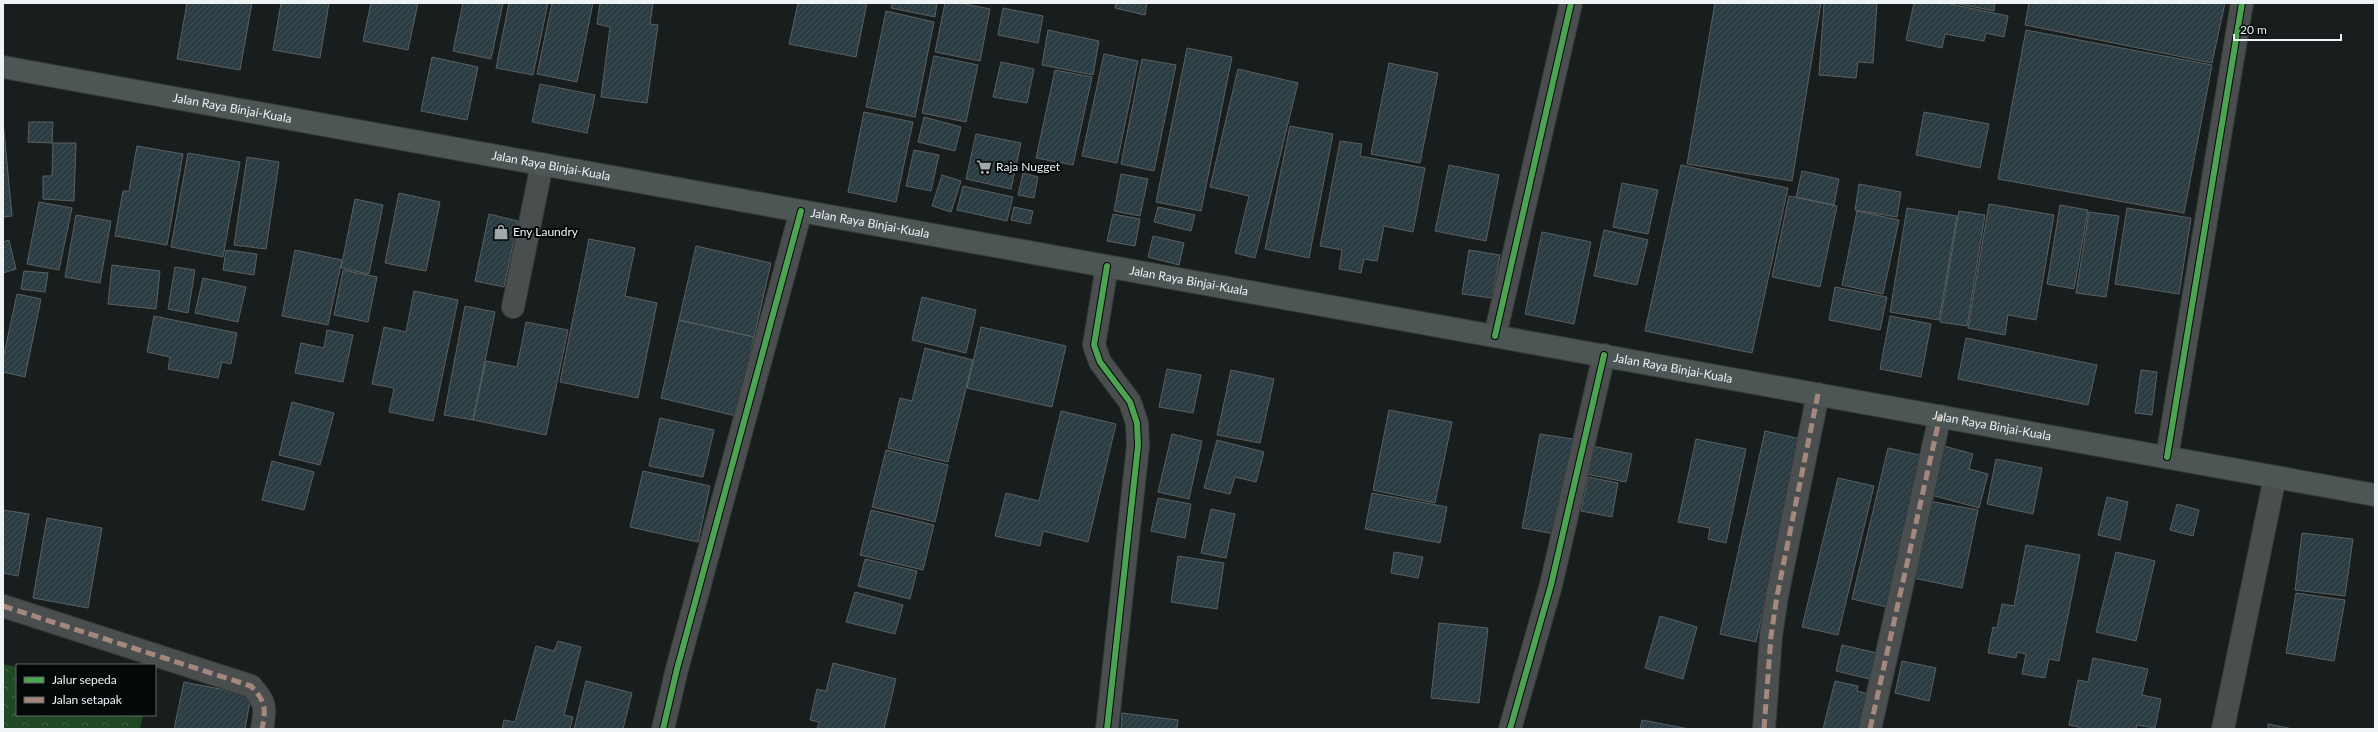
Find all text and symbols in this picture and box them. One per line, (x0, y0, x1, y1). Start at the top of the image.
scale bar (2234, 16, 2341, 42)
text: 20 m (2240, 22, 2267, 37)
street label: Jalan Raya Binjai-Kuala (172, 90, 293, 126)
street label: Jalan Raya Binjai-Kuala (491, 147, 612, 183)
supermarket icon: Raja Nugget (975, 158, 993, 176)
place label: Raja Nugget (996, 159, 1061, 174)
street label: Jalan Raya Binjai-Kuala (810, 205, 931, 241)
shop icon: Eny Laundry (492, 223, 510, 241)
place label: Eny Laundry (513, 224, 579, 239)
street label: Jalan Raya Binjai-Kuala (1128, 262, 1250, 299)
street label: Jalan Raya Binjai-Kuala (1613, 350, 1734, 386)
street label: Jalan Raya Binjai-Kuala (1931, 407, 2053, 443)
legend (16, 664, 156, 716)
text: Jalur sepeda (52, 672, 117, 687)
text: Jalan setapak (52, 692, 123, 707)

